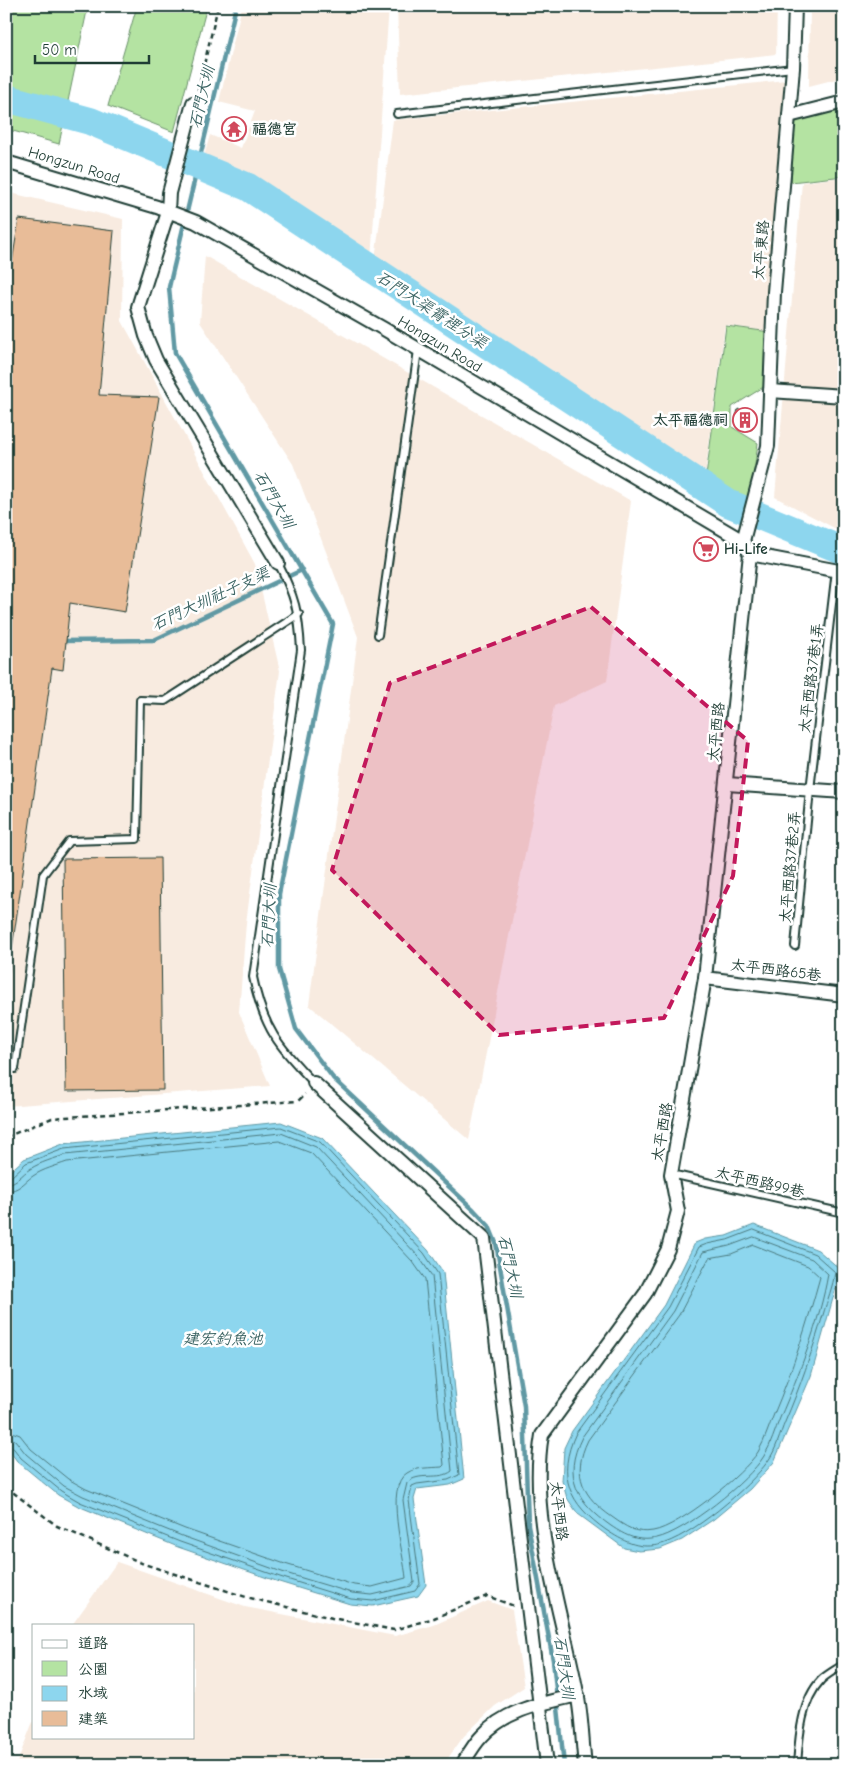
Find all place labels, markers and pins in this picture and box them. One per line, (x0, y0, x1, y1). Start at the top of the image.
temple icon: 福德宮 (221, 116, 247, 142)
place label: 福德宮 (252, 120, 297, 138)
building icon: 太平福德祠 (732, 407, 758, 433)
place label: 太平福德祠 (653, 411, 728, 429)
supermarket icon: Hi-Life (693, 536, 719, 562)
place label: Hi-Life (724, 540, 768, 558)

